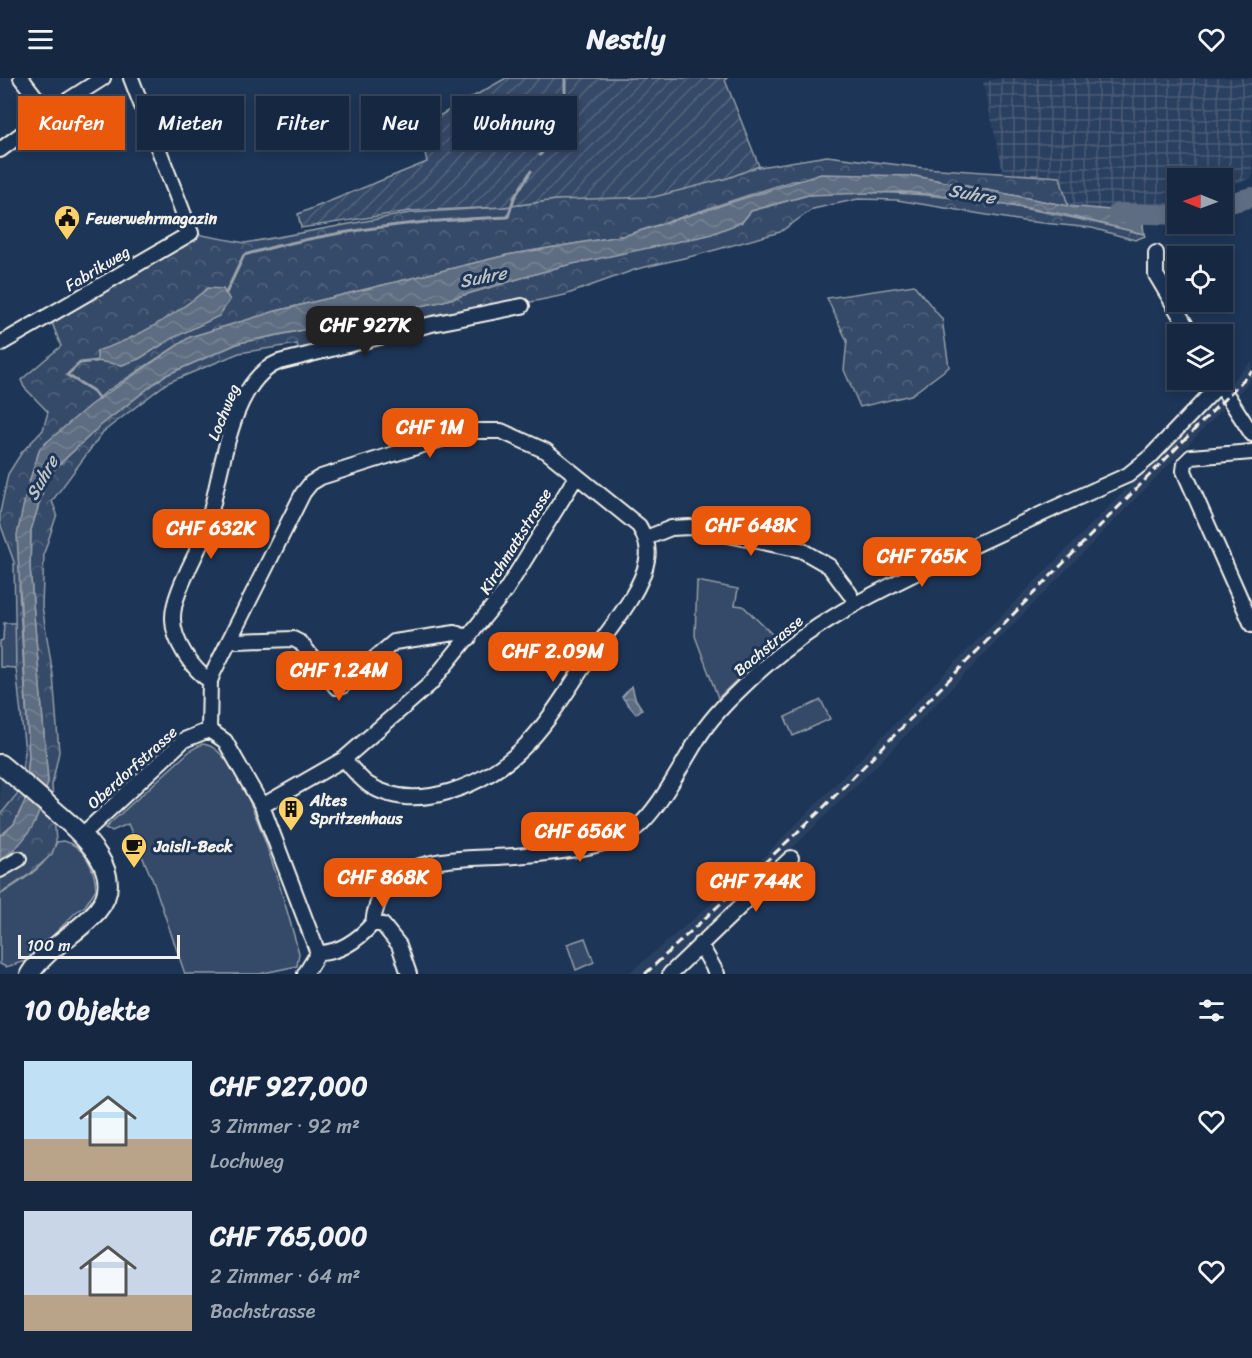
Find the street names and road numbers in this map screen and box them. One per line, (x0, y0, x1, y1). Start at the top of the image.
street label: Fabrikweg (59, 237, 136, 299)
street label: Lochweg (199, 379, 248, 445)
street label: Kirchmattstrasse (471, 482, 560, 600)
street label: Bachstrasse (727, 607, 810, 684)
street label: Oberdorfstrasse (80, 718, 185, 816)

